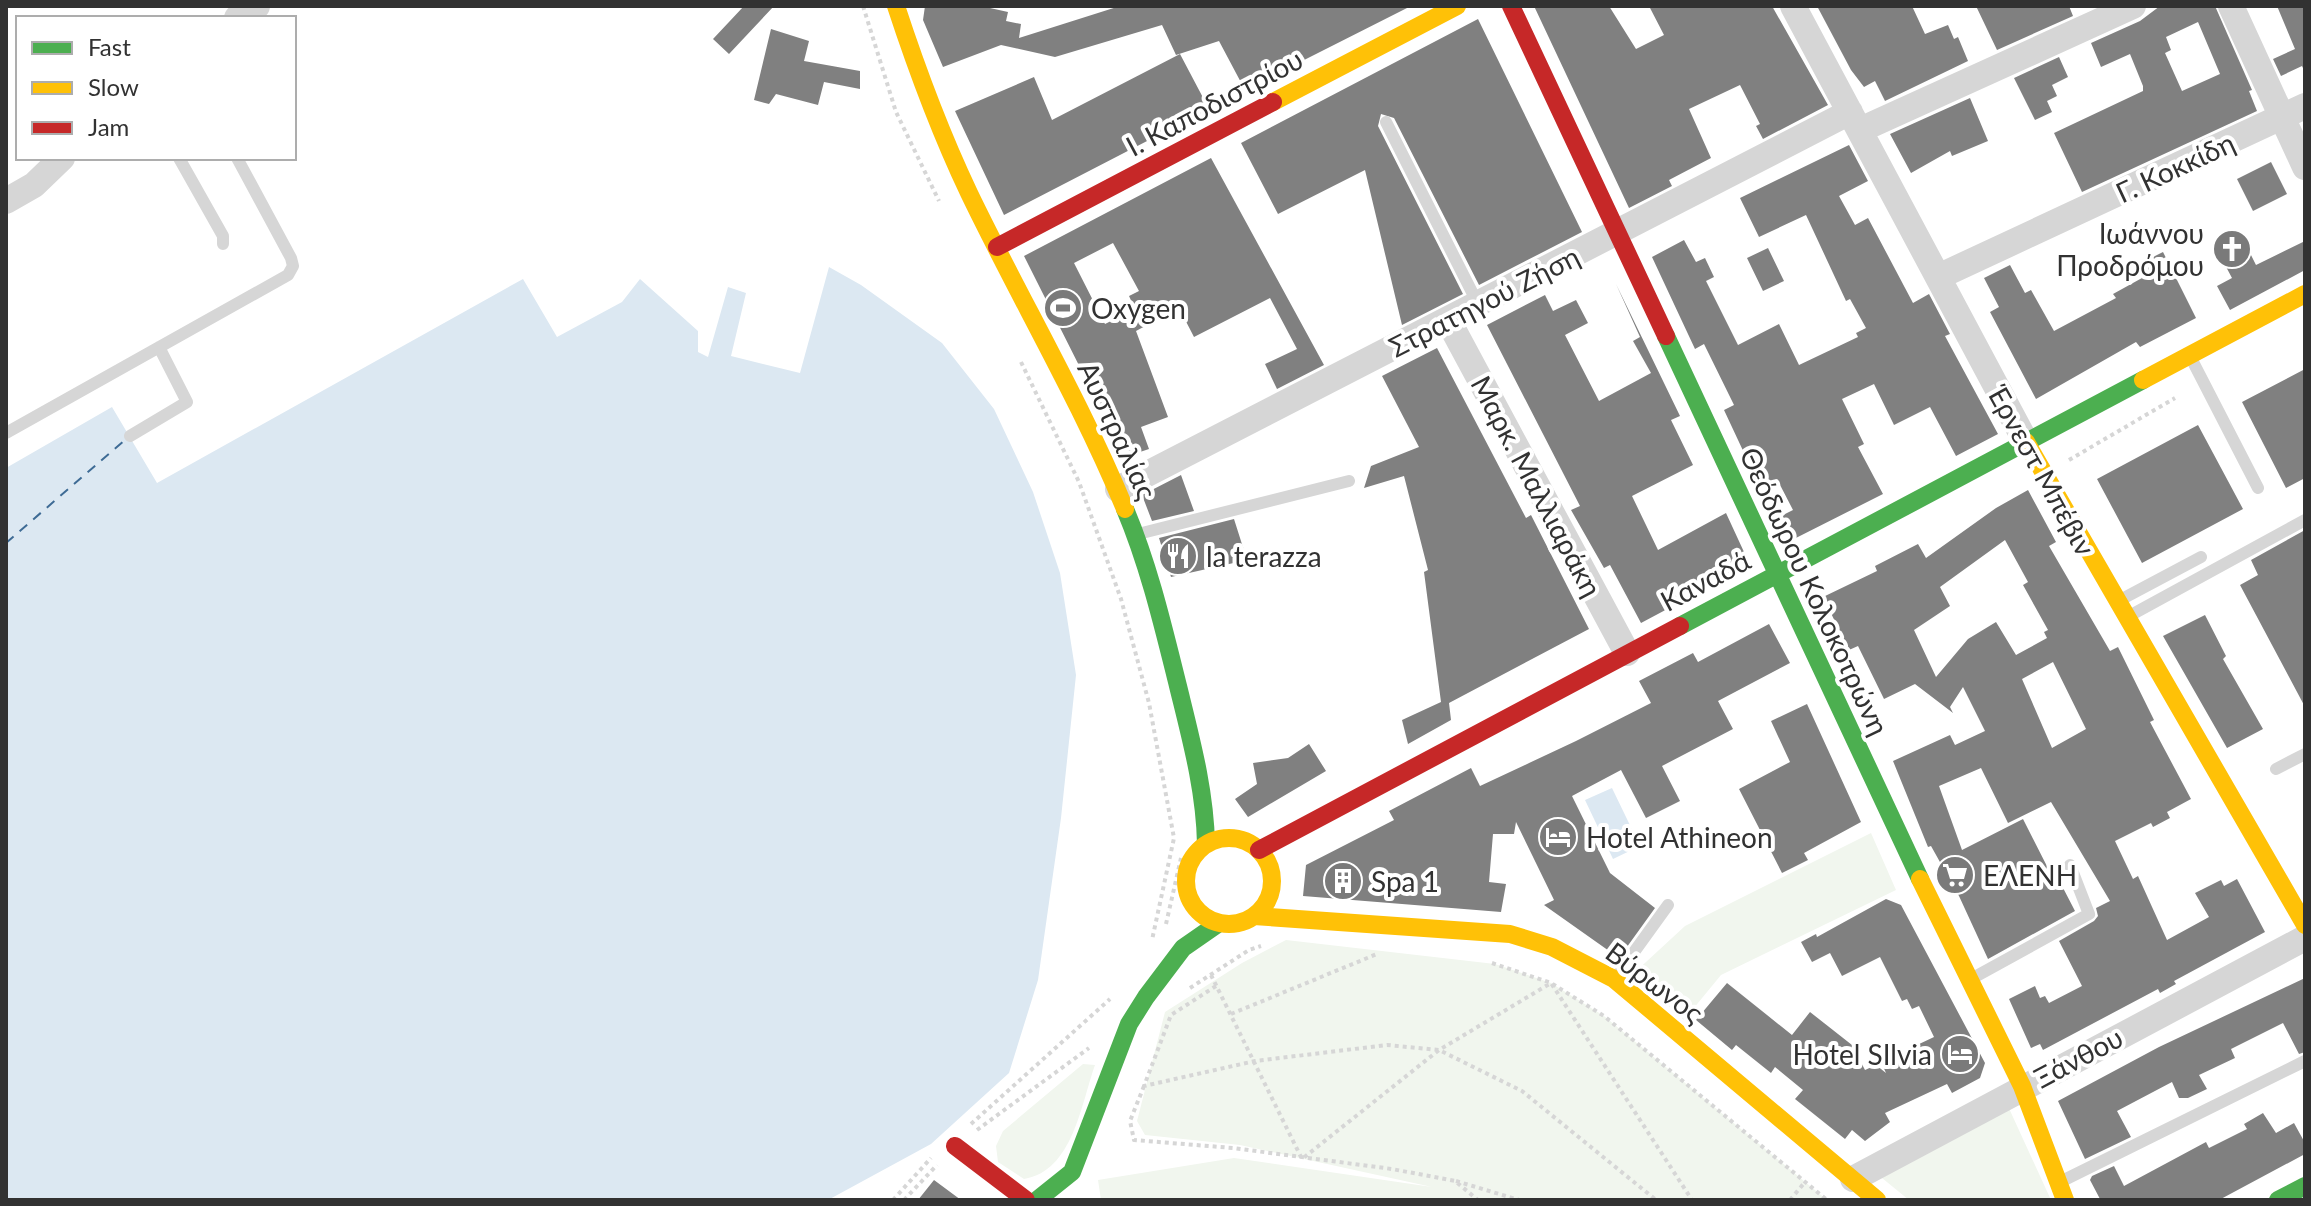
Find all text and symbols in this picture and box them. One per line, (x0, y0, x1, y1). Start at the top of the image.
legend (16, 16, 296, 160)
text: Fast (88, 32, 131, 61)
street label: Ι. Καποδιστρίου (1120, 41, 1308, 163)
text: Slow (88, 72, 139, 101)
text: Jam (88, 112, 129, 141)
street label: Γ. Κοκκίδη (2110, 125, 2240, 209)
place label: Ιωάννου Προδρόμου (2056, 216, 2204, 282)
church icon: Ιωάννου Προδρόμου (2211, 228, 2253, 270)
street label: Στρατηγού Ζήση (1383, 238, 1585, 364)
sports icon: Oxygen (1042, 287, 1084, 329)
place label: Oxygen (1091, 291, 1186, 325)
street label: Αυστραλίας (1071, 356, 1165, 504)
street label: Μαρκ. Μαλλιαράκη (1464, 370, 1610, 602)
street label: Έρνεστ Μπέβιν (1981, 379, 2103, 561)
street label: Θεόδωρου Κολοκοτρώνη (1733, 442, 1897, 740)
restaurant icon: la terazza (1157, 535, 1199, 577)
place label: la terazza (1206, 539, 1322, 573)
street label: Καναδά (1654, 542, 1756, 618)
hotel icon: Hotel Athineon (1537, 816, 1579, 858)
place label: Hotel Athineon (1586, 820, 1773, 854)
supermarket icon: ΕΛΕΝΗ (1934, 854, 1976, 896)
place label: ΕΛΕΝΗ (1983, 858, 2077, 892)
building icon: Spa 1 (1322, 860, 1364, 902)
place label: Spa 1 (1371, 864, 1439, 898)
street label: Βύρωνος (1600, 934, 1710, 1030)
street label: Ξάνθου (2028, 1020, 2128, 1094)
hotel icon: Hotel SIlvia (1939, 1033, 1981, 1075)
place label: Hotel SIlvia (1792, 1037, 1932, 1071)

